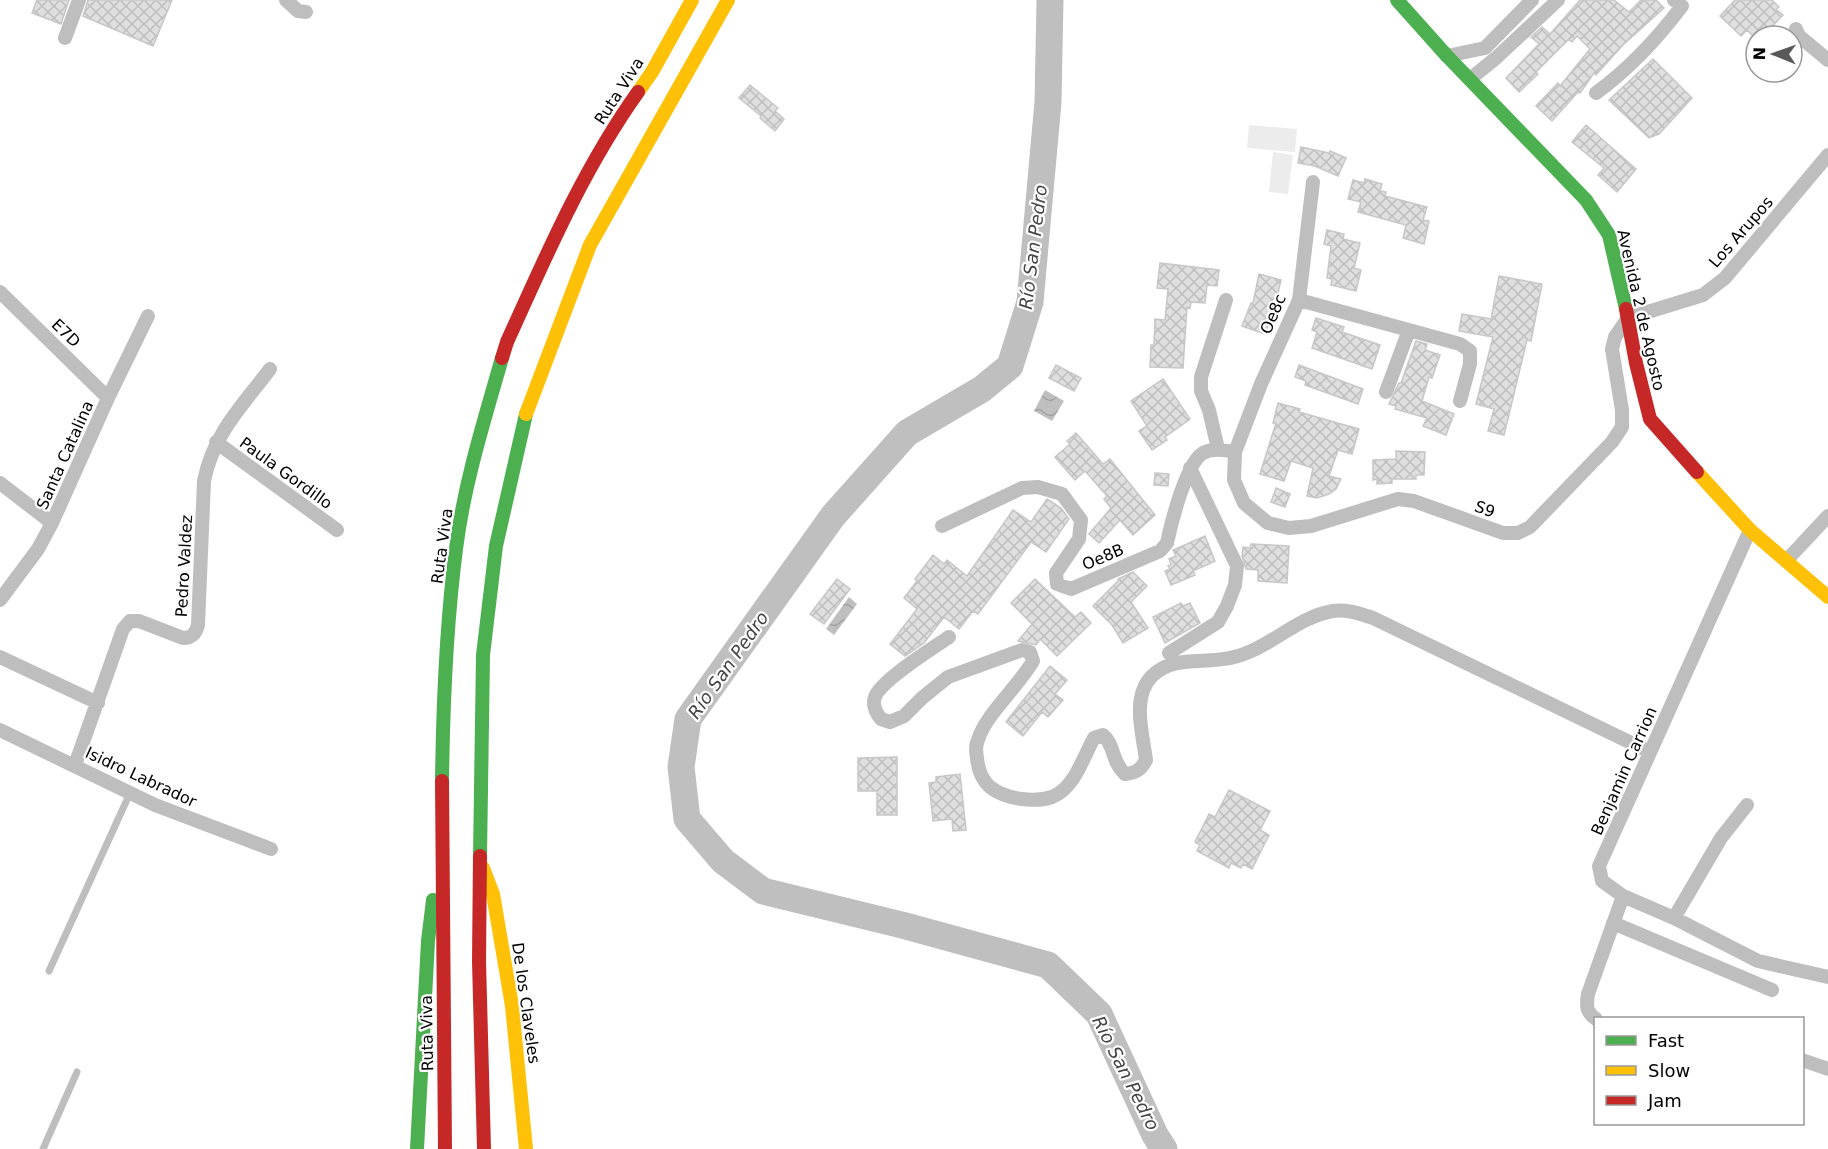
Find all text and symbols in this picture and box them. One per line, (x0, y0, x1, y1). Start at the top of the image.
north arrow (1744, 24, 1804, 84)
text: N (1750, 47, 1769, 61)
street label: Ruta Viva (590, 54, 648, 128)
water label: Río San Pedro (1015, 183, 1051, 311)
street label: Los Arupos (1705, 193, 1777, 271)
street label: Avenida 2 de Agosto (1613, 228, 1669, 392)
street label: Oe8c (1256, 291, 1290, 337)
street label: E7D (48, 315, 84, 351)
street label: Santa Catalina (32, 398, 98, 512)
street label: Paula Gordillo (236, 433, 336, 513)
street label: S9 (1472, 497, 1498, 521)
street label: Ruta Viva (427, 507, 457, 585)
street label: Pedro Valdez (172, 514, 196, 618)
street label: Oe8B (1079, 540, 1127, 574)
water label: Río San Pedro (683, 608, 773, 722)
street label: Benjamin Carrion (1587, 704, 1661, 838)
street label: Isidro Labrador (82, 743, 200, 811)
street label: De los Claveles (508, 941, 544, 1065)
street label: Ruta Viva (417, 995, 437, 1071)
water label: Río San Pedro (1088, 1012, 1164, 1134)
legend (1594, 1017, 1804, 1125)
text: Fast (1648, 1030, 1684, 1051)
text: Slow (1648, 1060, 1690, 1081)
text: Jam (1647, 1090, 1682, 1111)

